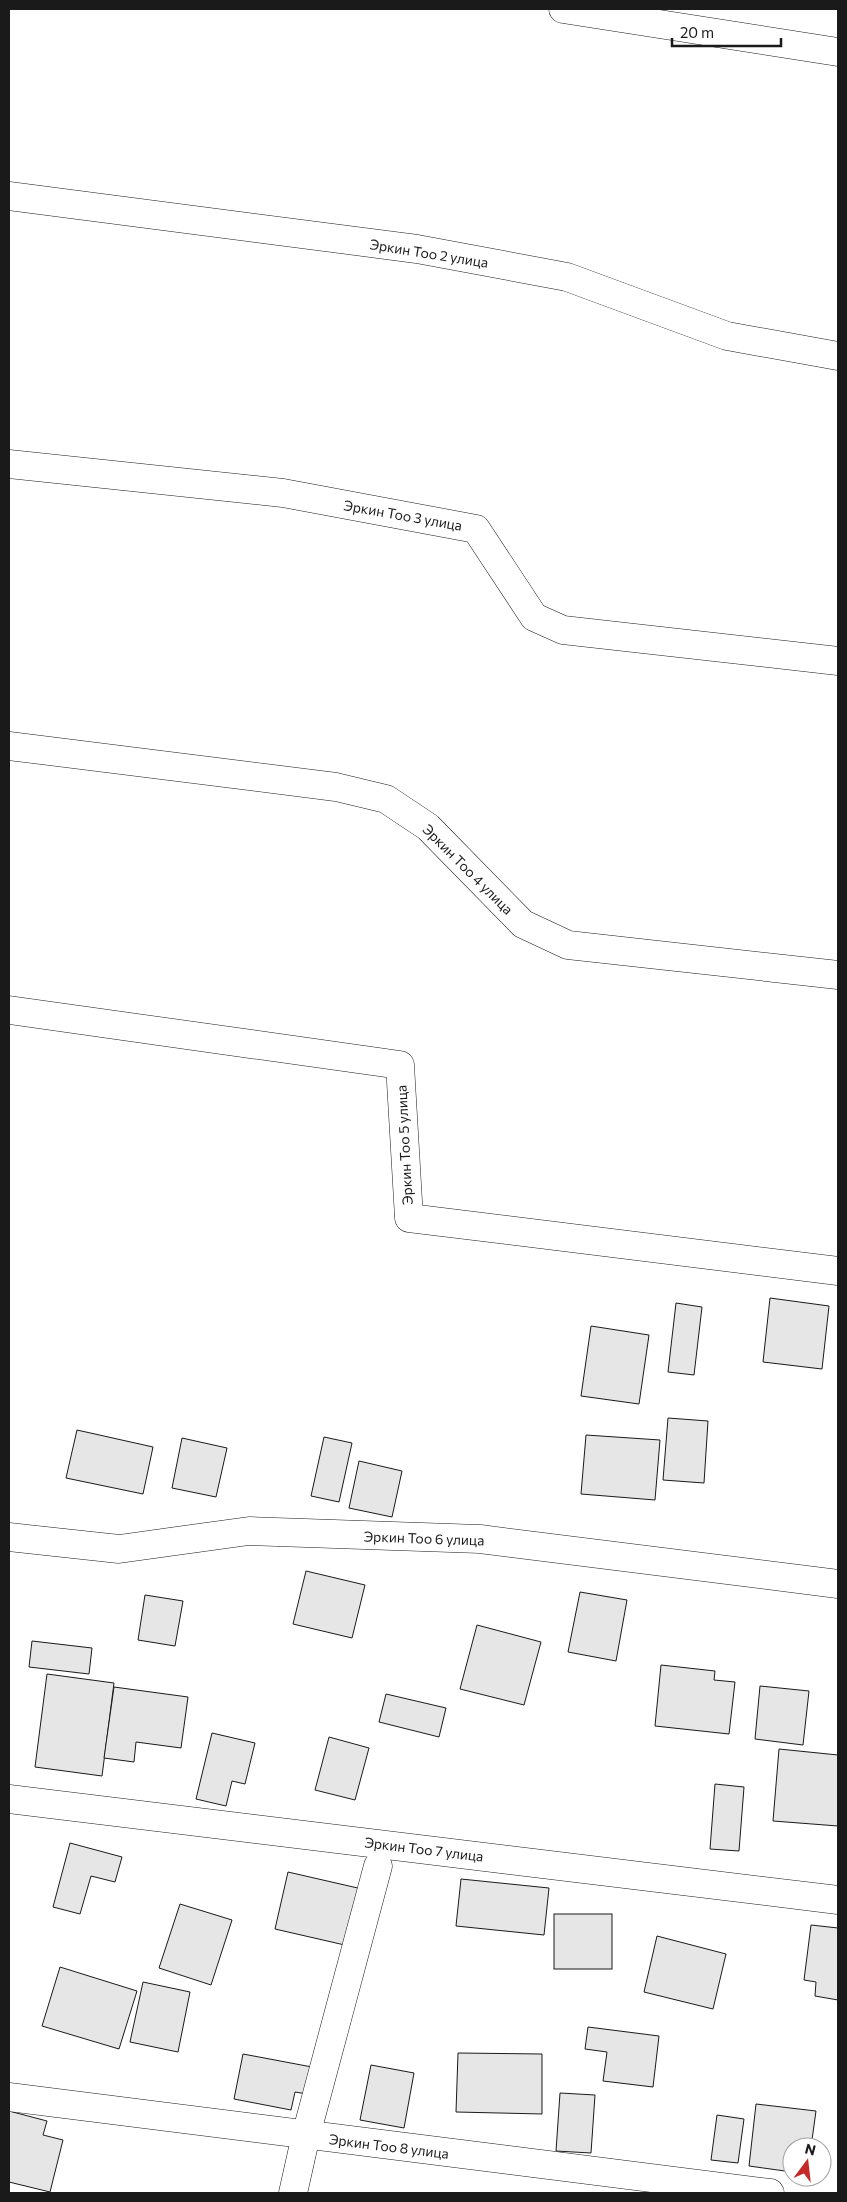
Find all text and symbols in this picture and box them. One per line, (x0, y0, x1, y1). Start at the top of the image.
scale bar (672, 15, 781, 47)
text: 20 m (680, 23, 714, 41)
street label: Эркин Тоо 2 улица (368, 235, 490, 271)
street label: Эркин Тоо 3 улица (342, 496, 464, 534)
street label: Эркин Тоо 4 улица (419, 820, 517, 918)
street label: Эркин Тоо 5 улица (392, 1084, 416, 1206)
street label: Эркин Тоо 6 улица (363, 1527, 485, 1549)
street label: Эркин Тоо 7 улица (364, 1833, 484, 1865)
street label: Эркин Тоо 8 улица (328, 2130, 450, 2162)
north arrow (782, 2137, 832, 2187)
text: N (803, 2139, 818, 2159)

